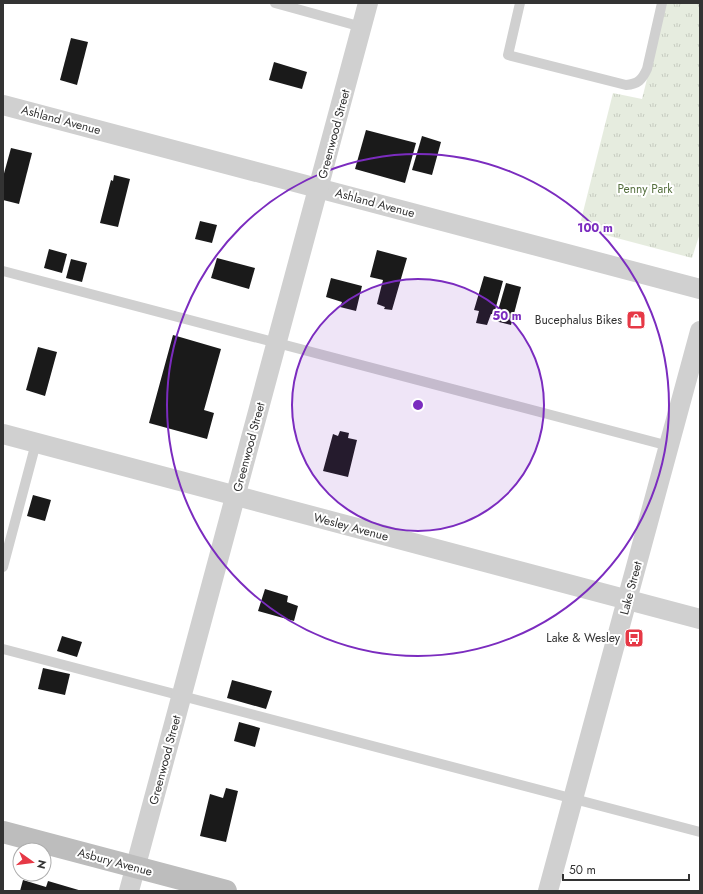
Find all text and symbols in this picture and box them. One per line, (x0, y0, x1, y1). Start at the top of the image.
street label: Greenwood Street (313, 87, 355, 181)
street label: Ashland Avenue (19, 101, 103, 139)
park label: Penny Park (617, 180, 673, 198)
street label: Ashland Avenue (333, 184, 417, 222)
text: 100 m (577, 219, 613, 237)
text: 50 m (492, 307, 522, 325)
shop icon: Bucephalus Bikes (625, 309, 647, 331)
place label: Bucephalus Bikes (535, 311, 622, 329)
centre of rings (411, 398, 425, 412)
street label: Greenwood Street (228, 400, 270, 494)
street label: Wesley Avenue (311, 508, 391, 546)
street label: Lake Street (615, 559, 647, 617)
bus stop icon: Lake & Wesley (623, 627, 645, 649)
place label: Lake & Wesley (546, 629, 621, 647)
street label: Greenwood Street (144, 713, 186, 807)
north arrow (12, 842, 52, 882)
street label: Asbury Avenue (76, 843, 154, 881)
scale bar (563, 856, 689, 882)
text: N (33, 858, 51, 871)
text: 50 m (569, 861, 596, 879)

